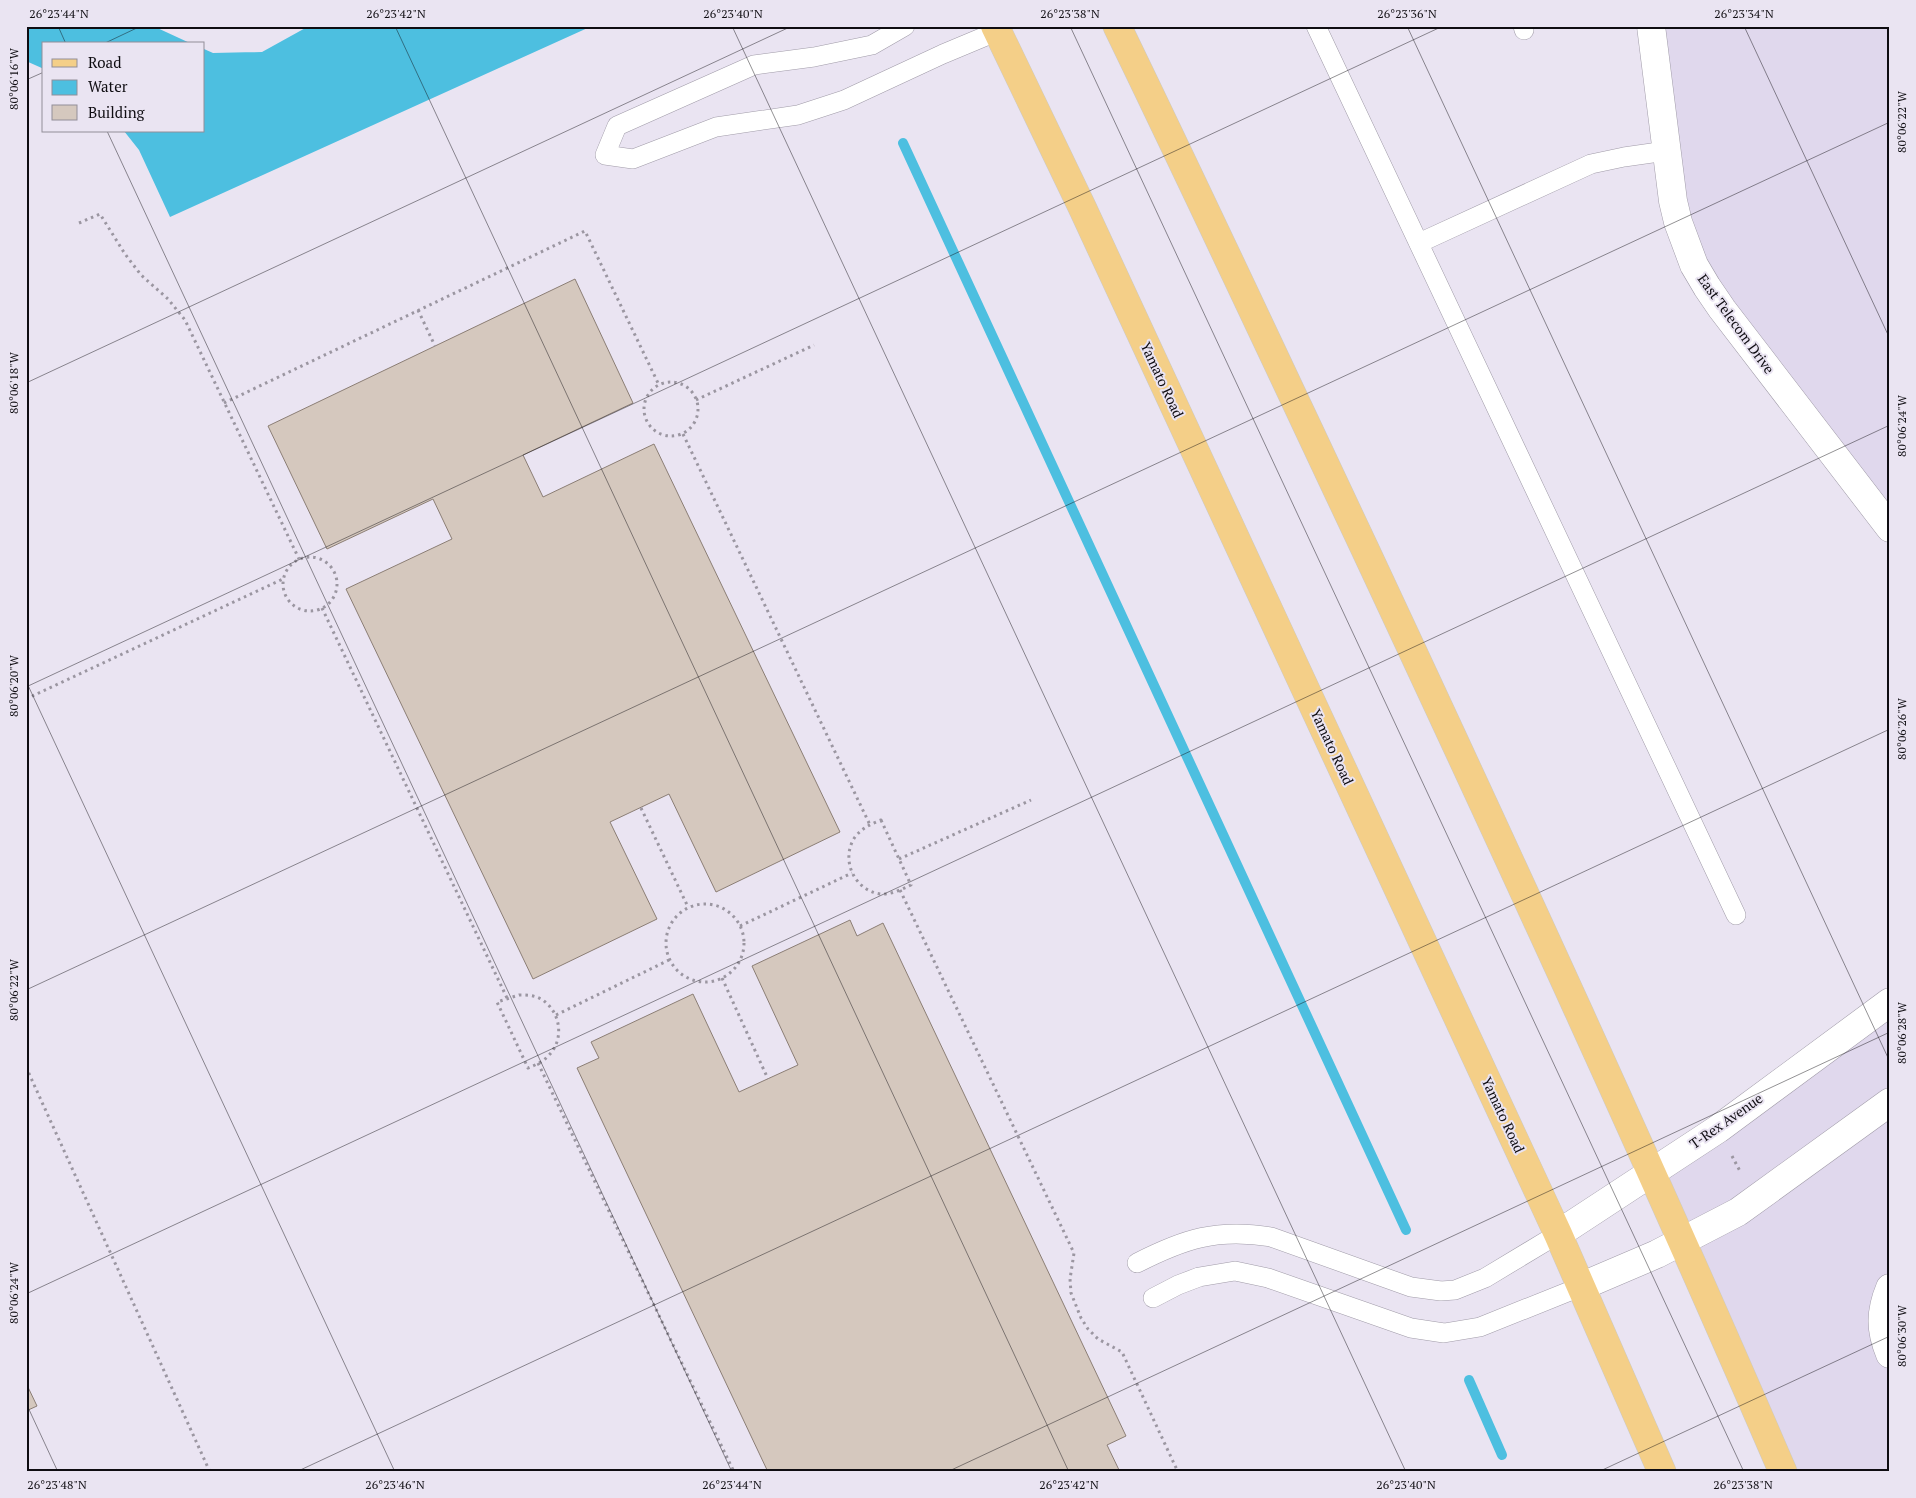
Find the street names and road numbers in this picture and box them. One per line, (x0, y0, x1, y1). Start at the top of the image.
street label: East Telecom Drive (1694, 270, 1779, 377)
street label: Yamato Road (1137, 339, 1188, 421)
street label: Yamato Road (1307, 706, 1358, 788)
street label: Yamato Road (1478, 1074, 1529, 1156)
street label: T-Rex Avenue (1685, 1088, 1766, 1153)

